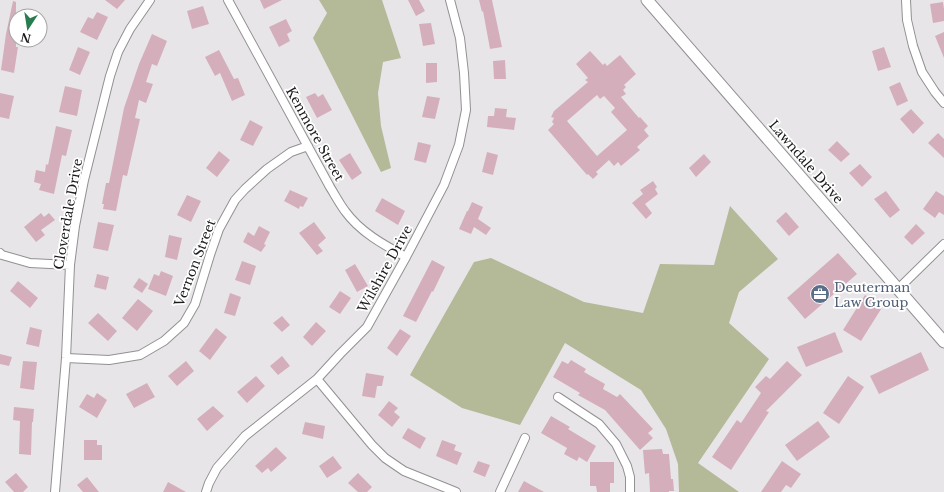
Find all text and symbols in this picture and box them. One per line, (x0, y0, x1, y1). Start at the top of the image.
north arrow (8, 8, 48, 48)
text: N (19, 30, 32, 46)
street label: Kenmore Street (282, 84, 348, 184)
street label: Lawndale Drive (765, 117, 847, 207)
street label: Cloverdale Drive (50, 157, 86, 271)
street label: Vernon Street (170, 217, 219, 310)
street label: Wilshire Drive (353, 222, 416, 317)
place label: Deuterman Law Group (834, 279, 910, 311)
office icon: Deuterman Law Group (809, 283, 831, 305)

